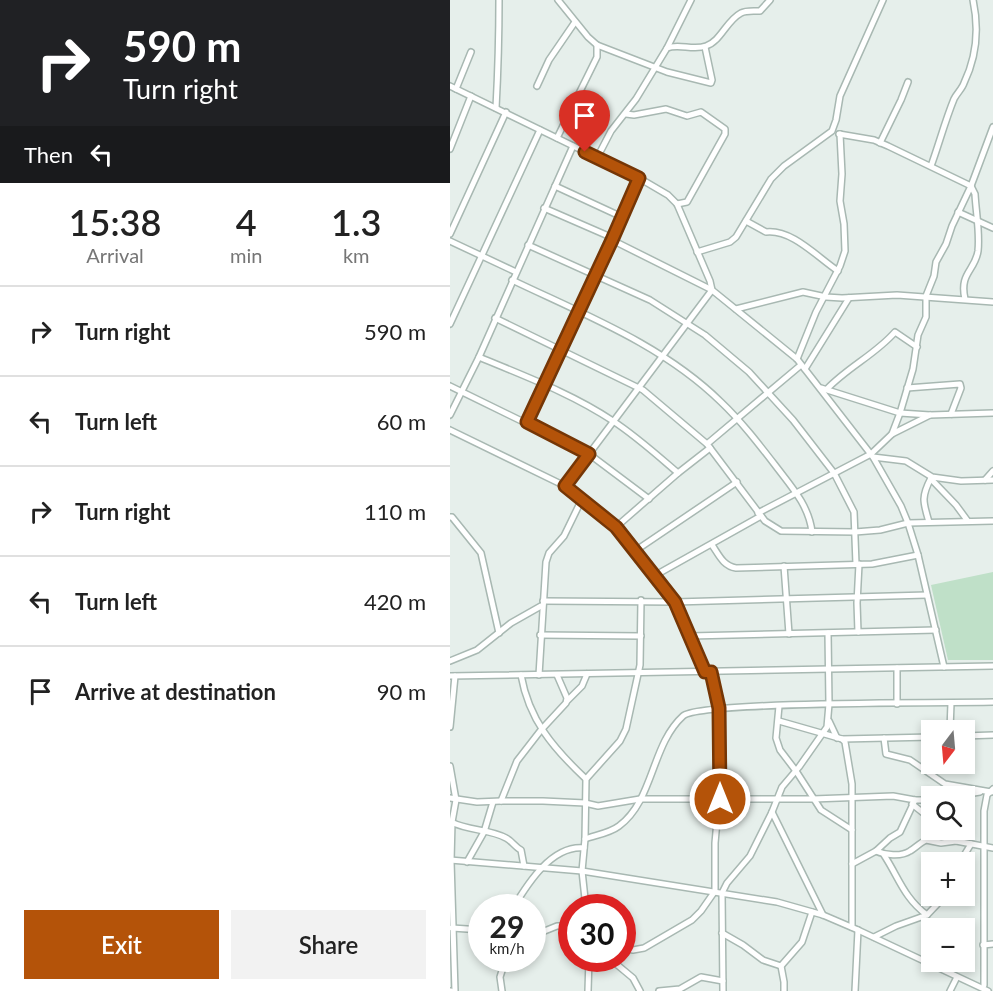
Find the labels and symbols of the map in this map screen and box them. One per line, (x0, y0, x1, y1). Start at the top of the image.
pin (559, 90, 610, 152)
north arrow (921, 720, 975, 774)
position arrow (688, 767, 752, 831)
speed limit sign: 30 (558, 894, 636, 972)

